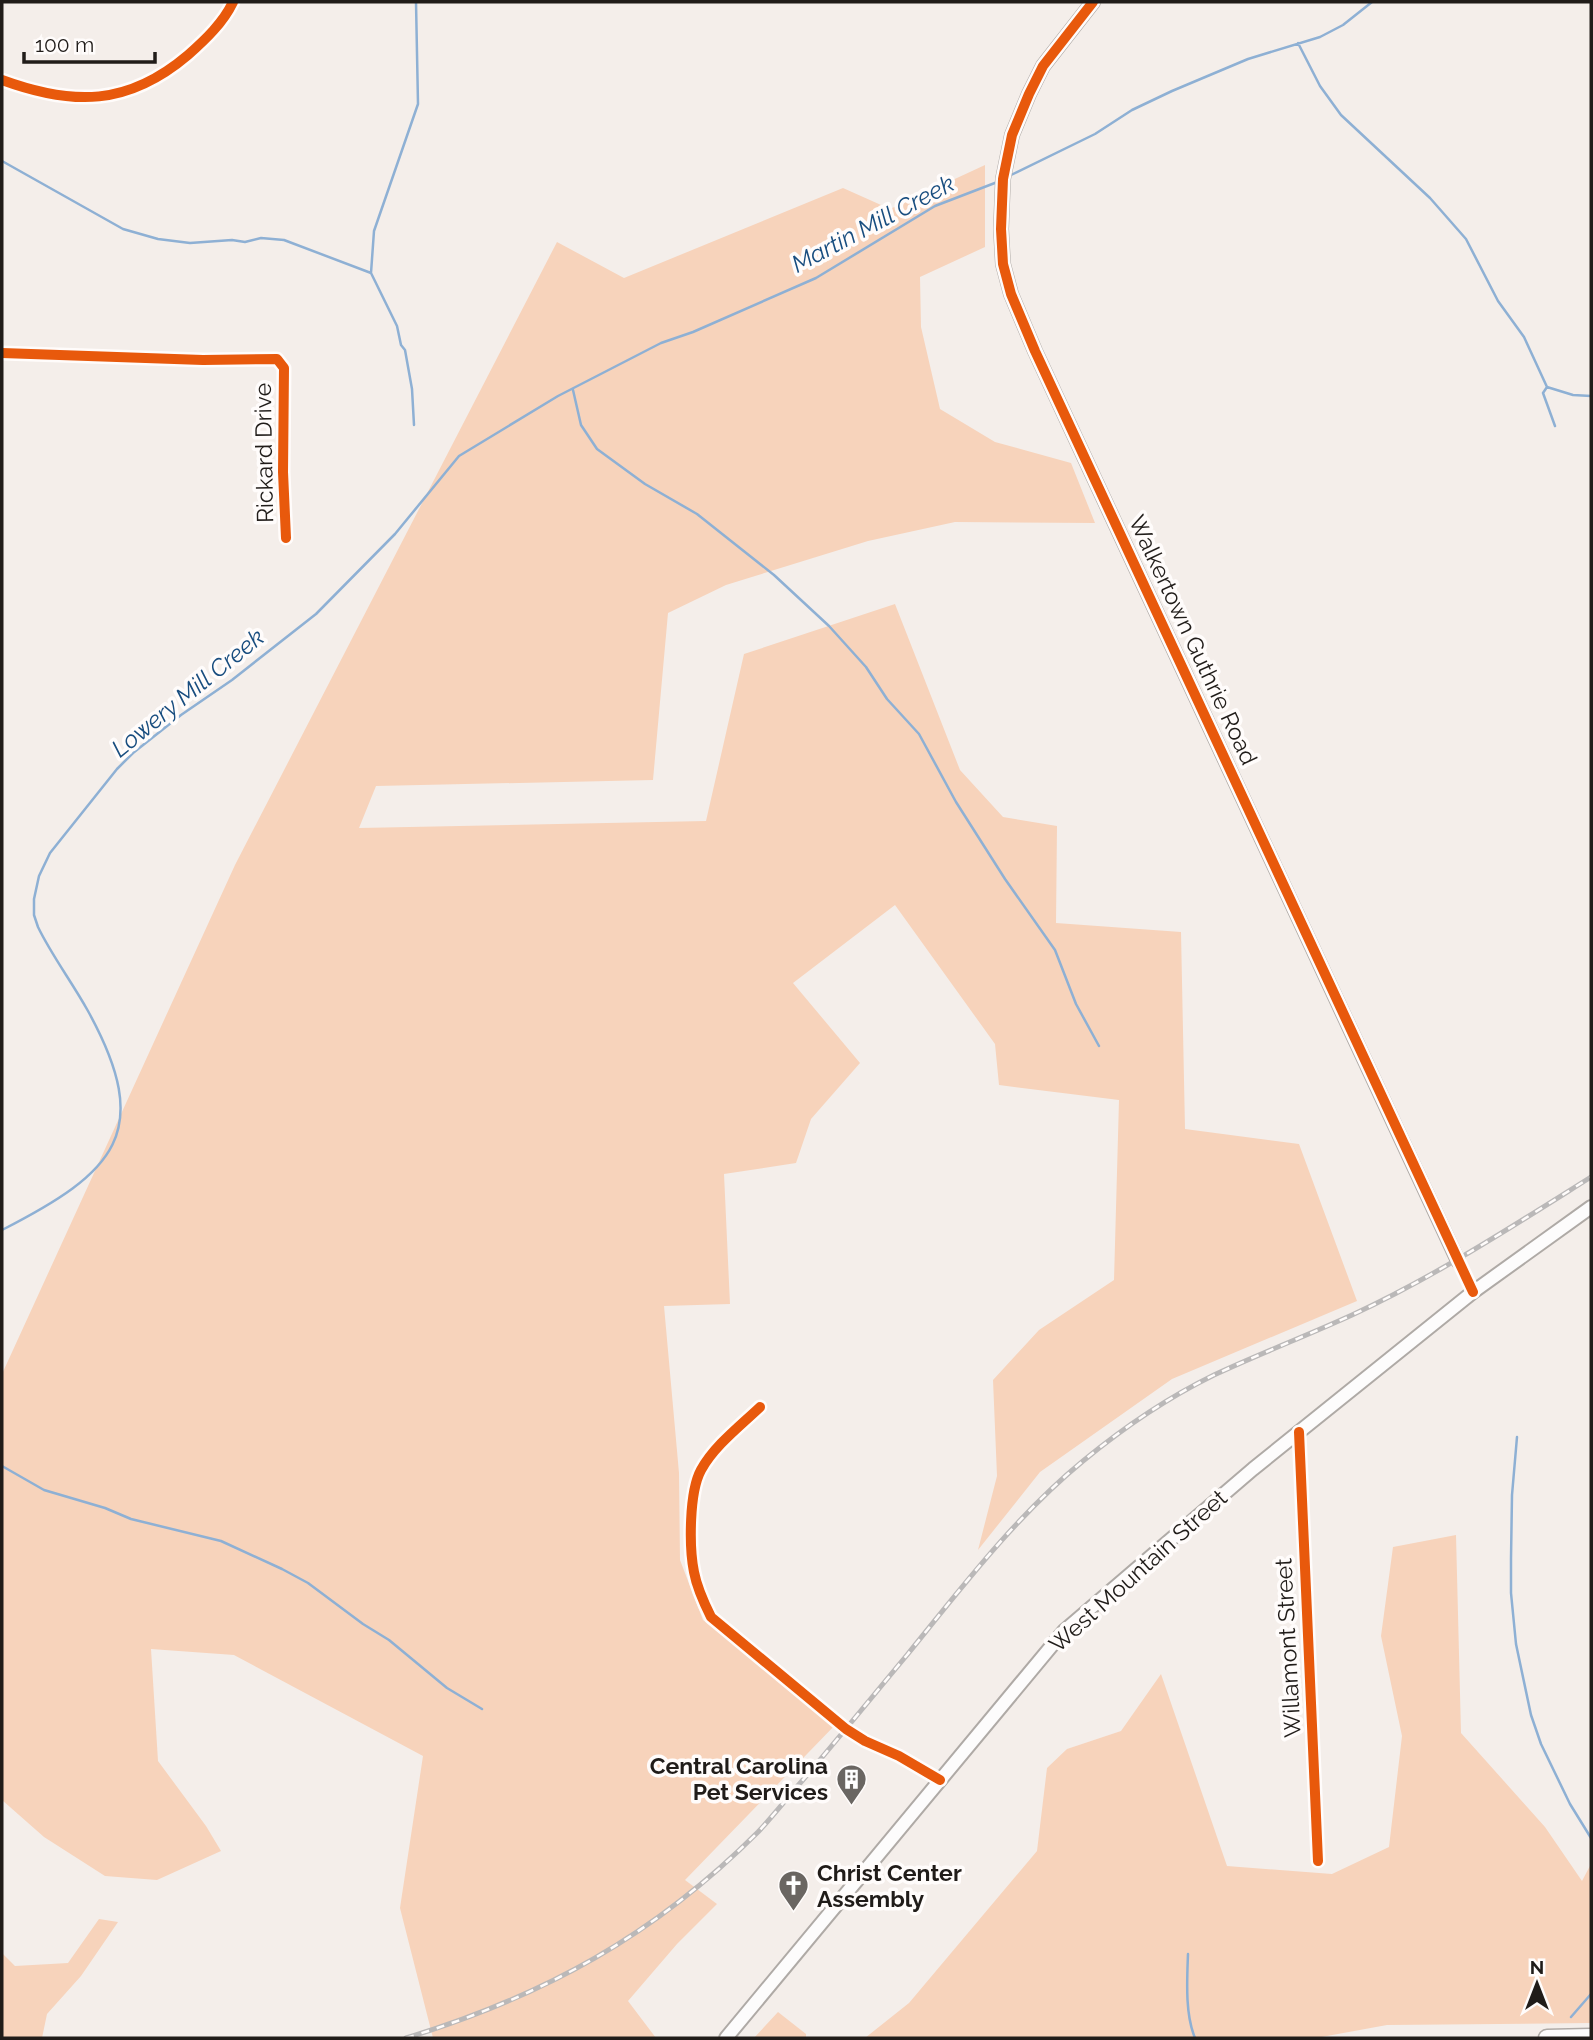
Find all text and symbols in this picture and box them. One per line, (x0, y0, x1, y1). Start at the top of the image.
scale bar (24, 21, 156, 65)
text: 100 m (35, 32, 94, 57)
water label: Martin Mill Creek (786, 168, 959, 279)
street label: Rickard Drive (249, 383, 278, 523)
street label: Walkertown Guthrie Road (1124, 511, 1263, 769)
water label: Lowery Mill Creek (106, 622, 270, 763)
street label: West Mountain Street (1043, 1484, 1232, 1657)
street label: Willamont Street (1269, 1557, 1306, 1738)
place label: Central Carolina Pet Services (650, 1752, 828, 1805)
building icon: Central Carolina Pet Services (834, 1762, 868, 1806)
place label: Christ Center Assembly (817, 1859, 962, 1912)
church icon: Christ Center Assembly (777, 1869, 811, 1913)
north arrow (1502, 1949, 1572, 2019)
text: N (1530, 1956, 1544, 1978)

